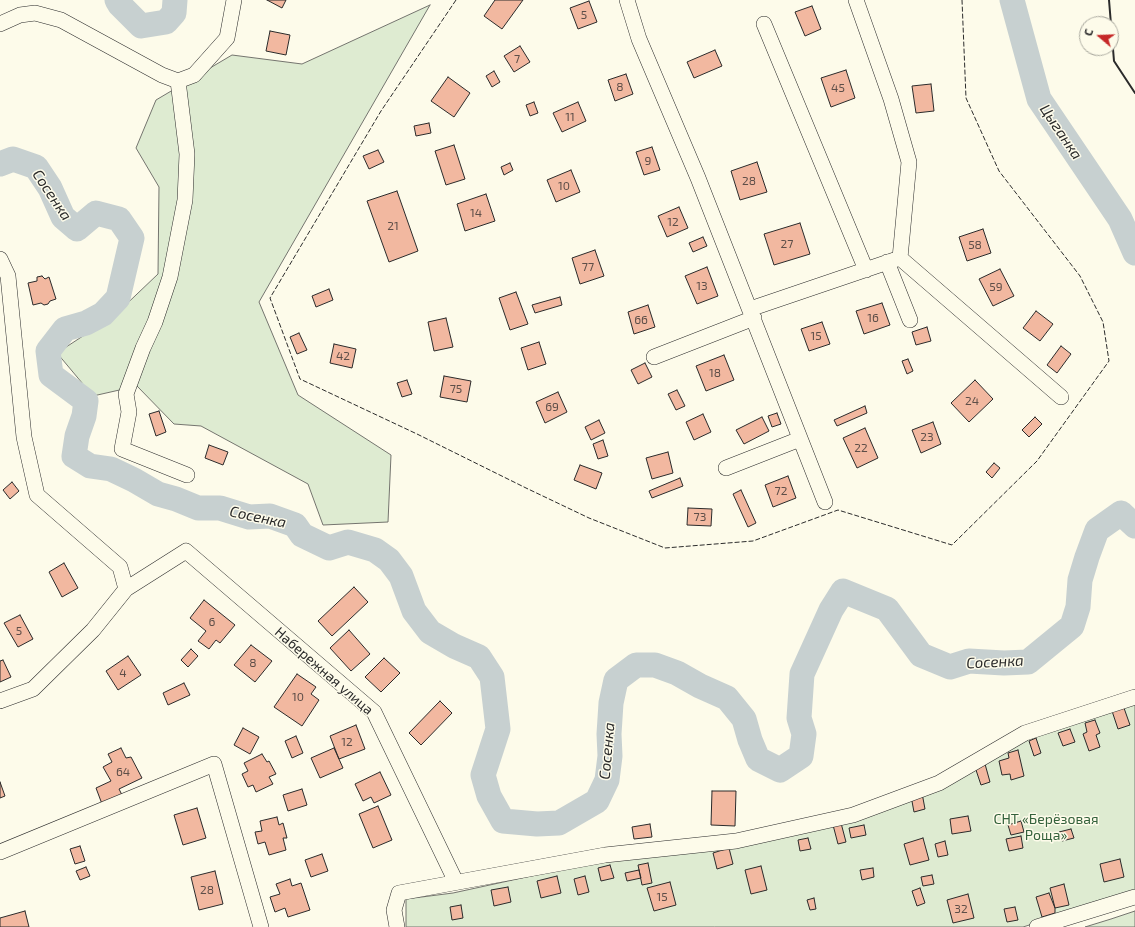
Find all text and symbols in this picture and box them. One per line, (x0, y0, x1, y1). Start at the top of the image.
house number: 5 (581, 8, 587, 22)
north arrow (1079, 16, 1119, 56)
text: С (1081, 27, 1095, 37)
house number: 7 (514, 52, 520, 66)
house number: 8 (616, 80, 624, 94)
house number: 45 (831, 81, 845, 95)
water label: Цыганка (1036, 101, 1086, 163)
house number: 11 (565, 110, 575, 124)
house number: 9 (645, 154, 651, 168)
water label: Сосенка (28, 166, 76, 224)
house number: 28 (742, 174, 756, 188)
house number: 10 (558, 179, 570, 193)
house number: 14 (470, 206, 482, 220)
house number: 12 (667, 215, 679, 229)
house number: 21 (387, 219, 399, 233)
house number: 27 (781, 237, 793, 251)
house number: 58 (968, 238, 982, 252)
house number: 77 (582, 260, 594, 274)
house number: 13 (696, 279, 708, 293)
house number: 59 (989, 280, 1003, 294)
house number: 16 (867, 311, 879, 325)
house number: 66 (634, 313, 648, 327)
house number: 15 (810, 329, 822, 343)
house number: 42 (336, 349, 350, 363)
house number: 18 (709, 366, 721, 380)
house number: 75 (450, 382, 462, 396)
house number: 24 (965, 394, 979, 408)
house number: 69 (545, 400, 559, 414)
house number: 23 (920, 430, 934, 444)
house number: 22 (854, 441, 868, 455)
house number: 72 (775, 484, 787, 498)
water label: Сосенка (228, 502, 288, 532)
house number: 73 (694, 510, 706, 524)
house number: 6 (209, 615, 215, 629)
house number: 5 (16, 624, 22, 638)
street label: Набережная улица (271, 624, 377, 718)
water label: Сосенка (966, 652, 1024, 672)
house number: 8 (249, 656, 257, 670)
house number: 4 (119, 666, 127, 680)
house number: 10 (292, 690, 304, 704)
water label: Сосенка (596, 722, 618, 780)
house number: 12 (341, 735, 353, 749)
house number: 64 (116, 765, 130, 779)
park label: СНТ «Берёзовая Роща» (993, 811, 1099, 844)
house number: 28 (200, 883, 214, 897)
house number: 15 (656, 890, 668, 904)
house number: 32 (954, 902, 968, 916)

